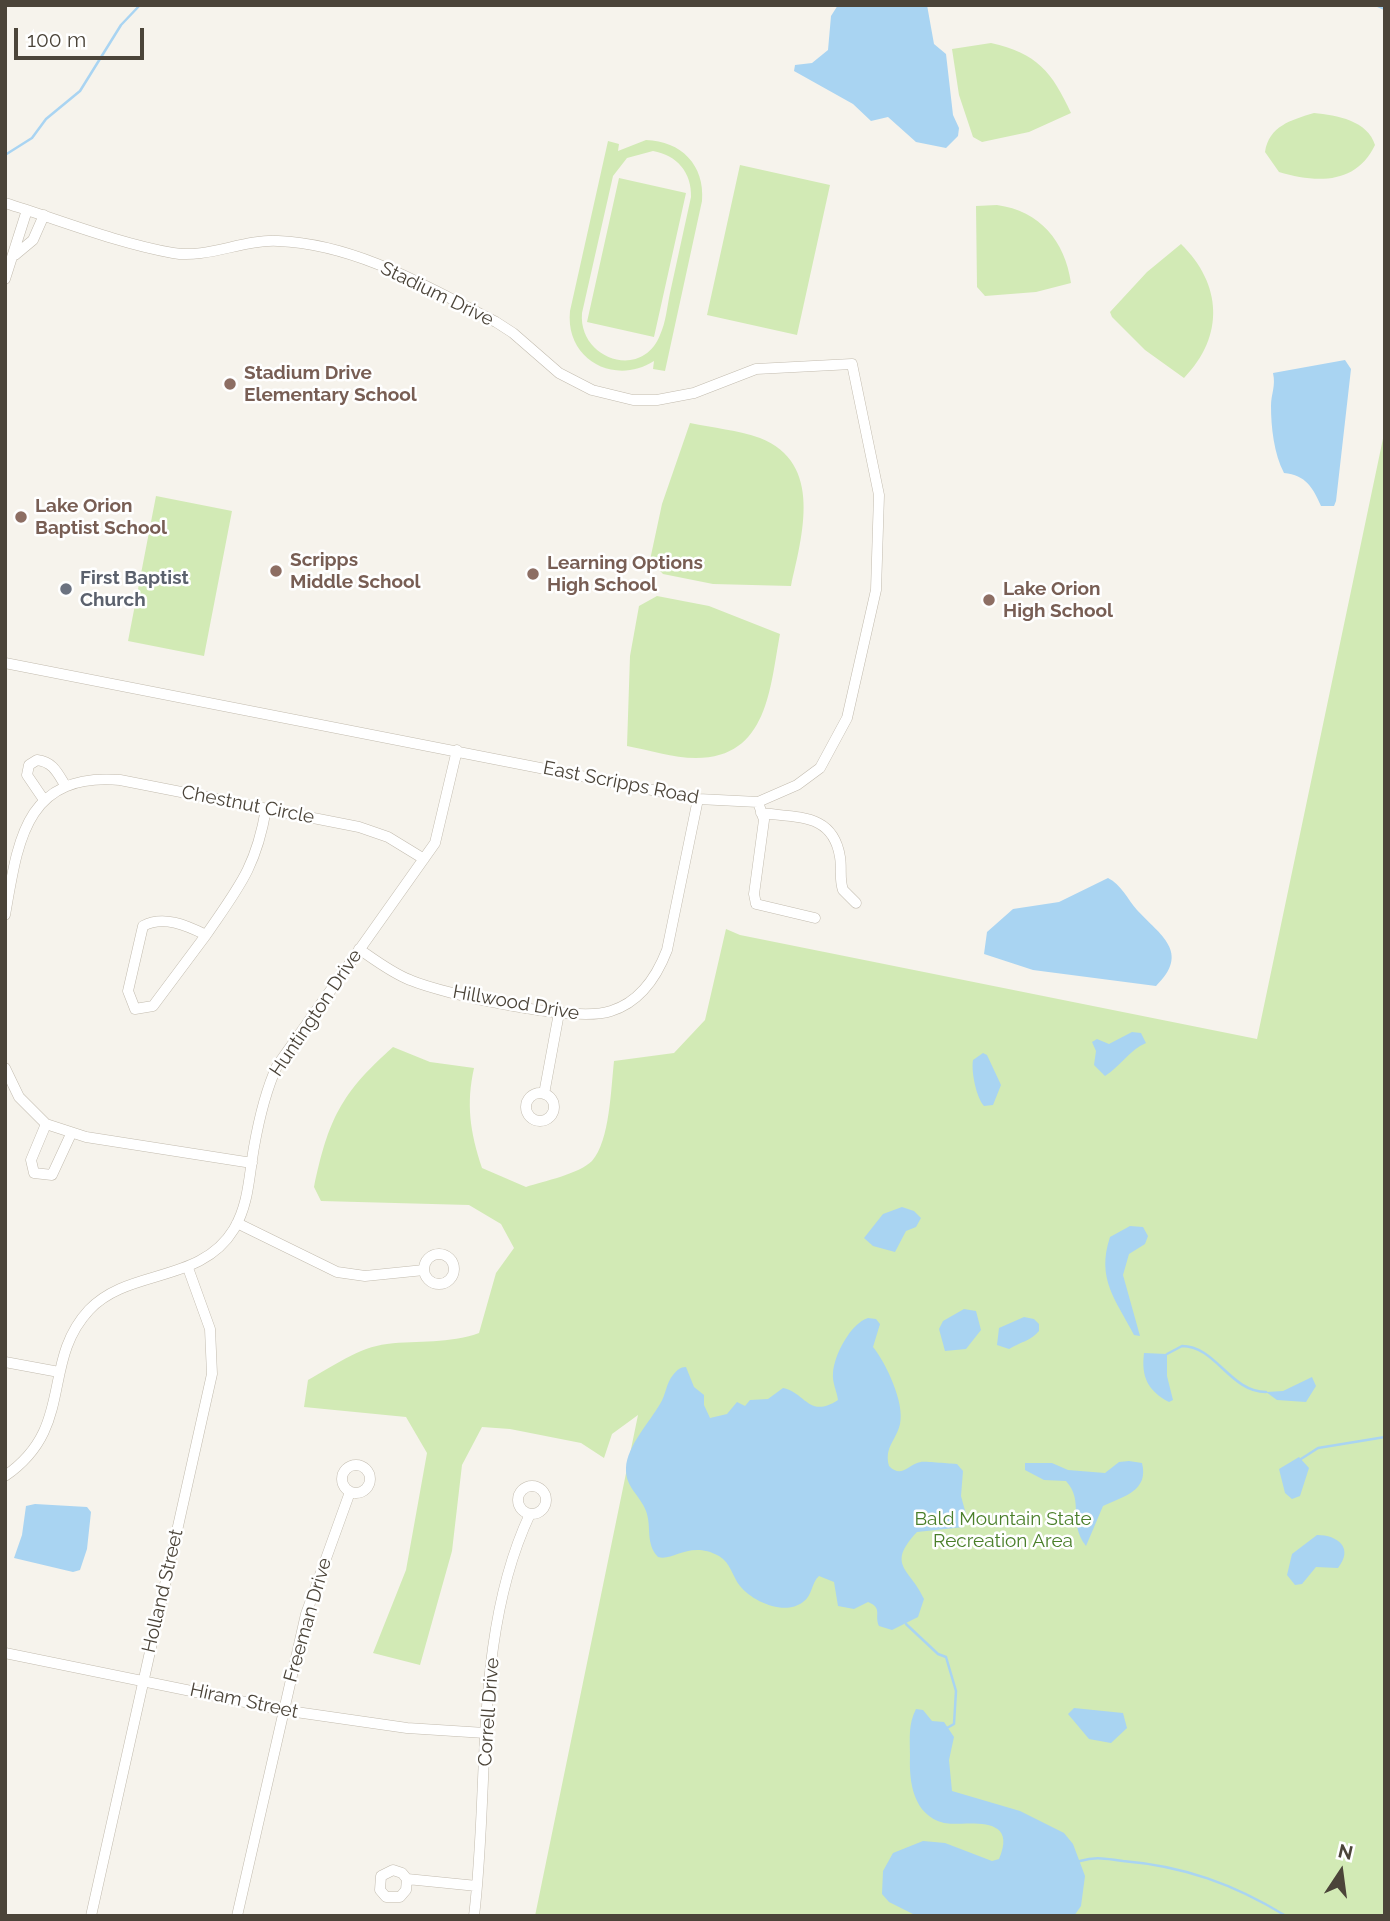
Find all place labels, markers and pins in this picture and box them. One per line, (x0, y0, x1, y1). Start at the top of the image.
place label: Stadium Drive Elementary School (244, 362, 417, 406)
marker: Stadium Drive Elementary School (222, 376, 238, 392)
place label: Lake Orion Baptist School (35, 495, 167, 539)
marker: Lake Orion Baptist School (13, 509, 29, 525)
place label: Scripps Middle School (290, 549, 421, 593)
place label: Learning Options High School (547, 552, 703, 596)
marker: Scripps Middle School (268, 563, 284, 579)
marker: Learning Options High School (525, 566, 541, 582)
place label: First Baptist Church (80, 567, 189, 611)
place label: Lake Orion High School (1003, 578, 1113, 622)
marker: First Baptist Church (58, 581, 74, 597)
marker: Lake Orion High School (981, 592, 997, 608)

